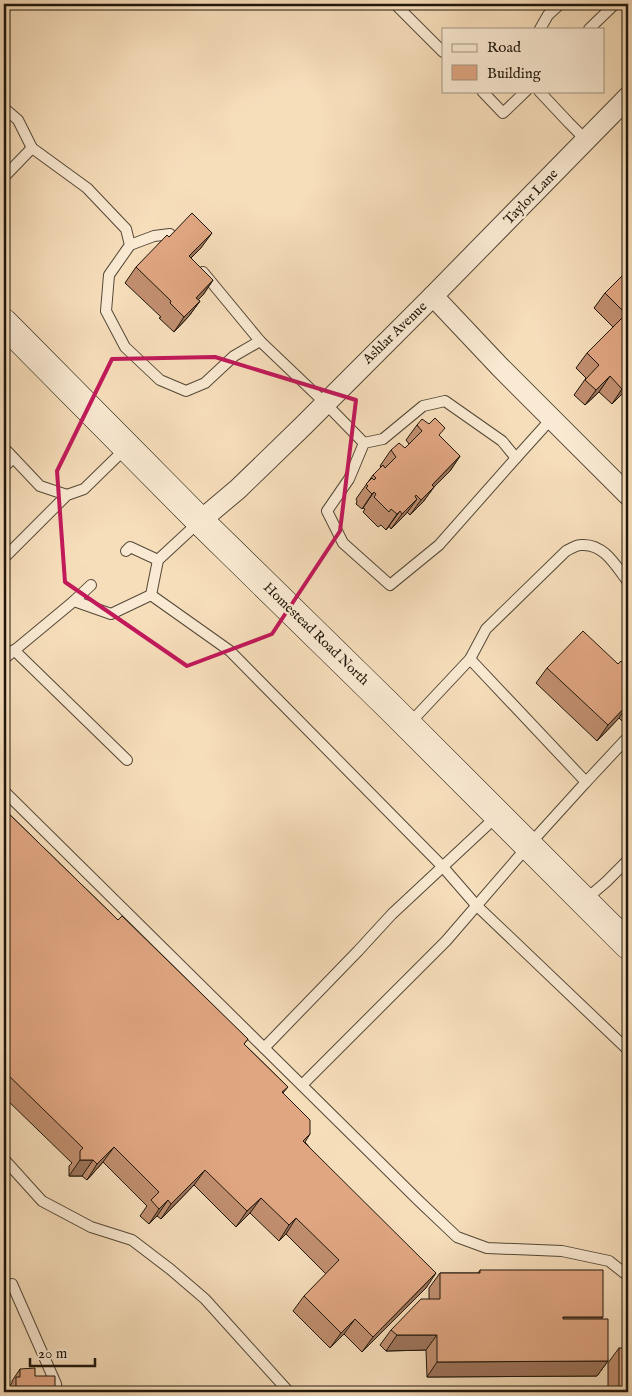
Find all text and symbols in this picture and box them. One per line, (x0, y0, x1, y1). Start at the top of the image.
legend (442, 28, 604, 92)
text: Road (487, 38, 522, 57)
text: Building (487, 64, 542, 83)
street label: Taylor Lane (500, 165, 563, 229)
street label: Ashlar Avenue (358, 297, 431, 369)
street label: Homestead Road North (259, 579, 373, 690)
scale bar (30, 1336, 95, 1368)
text: 20 m (38, 1344, 68, 1363)

